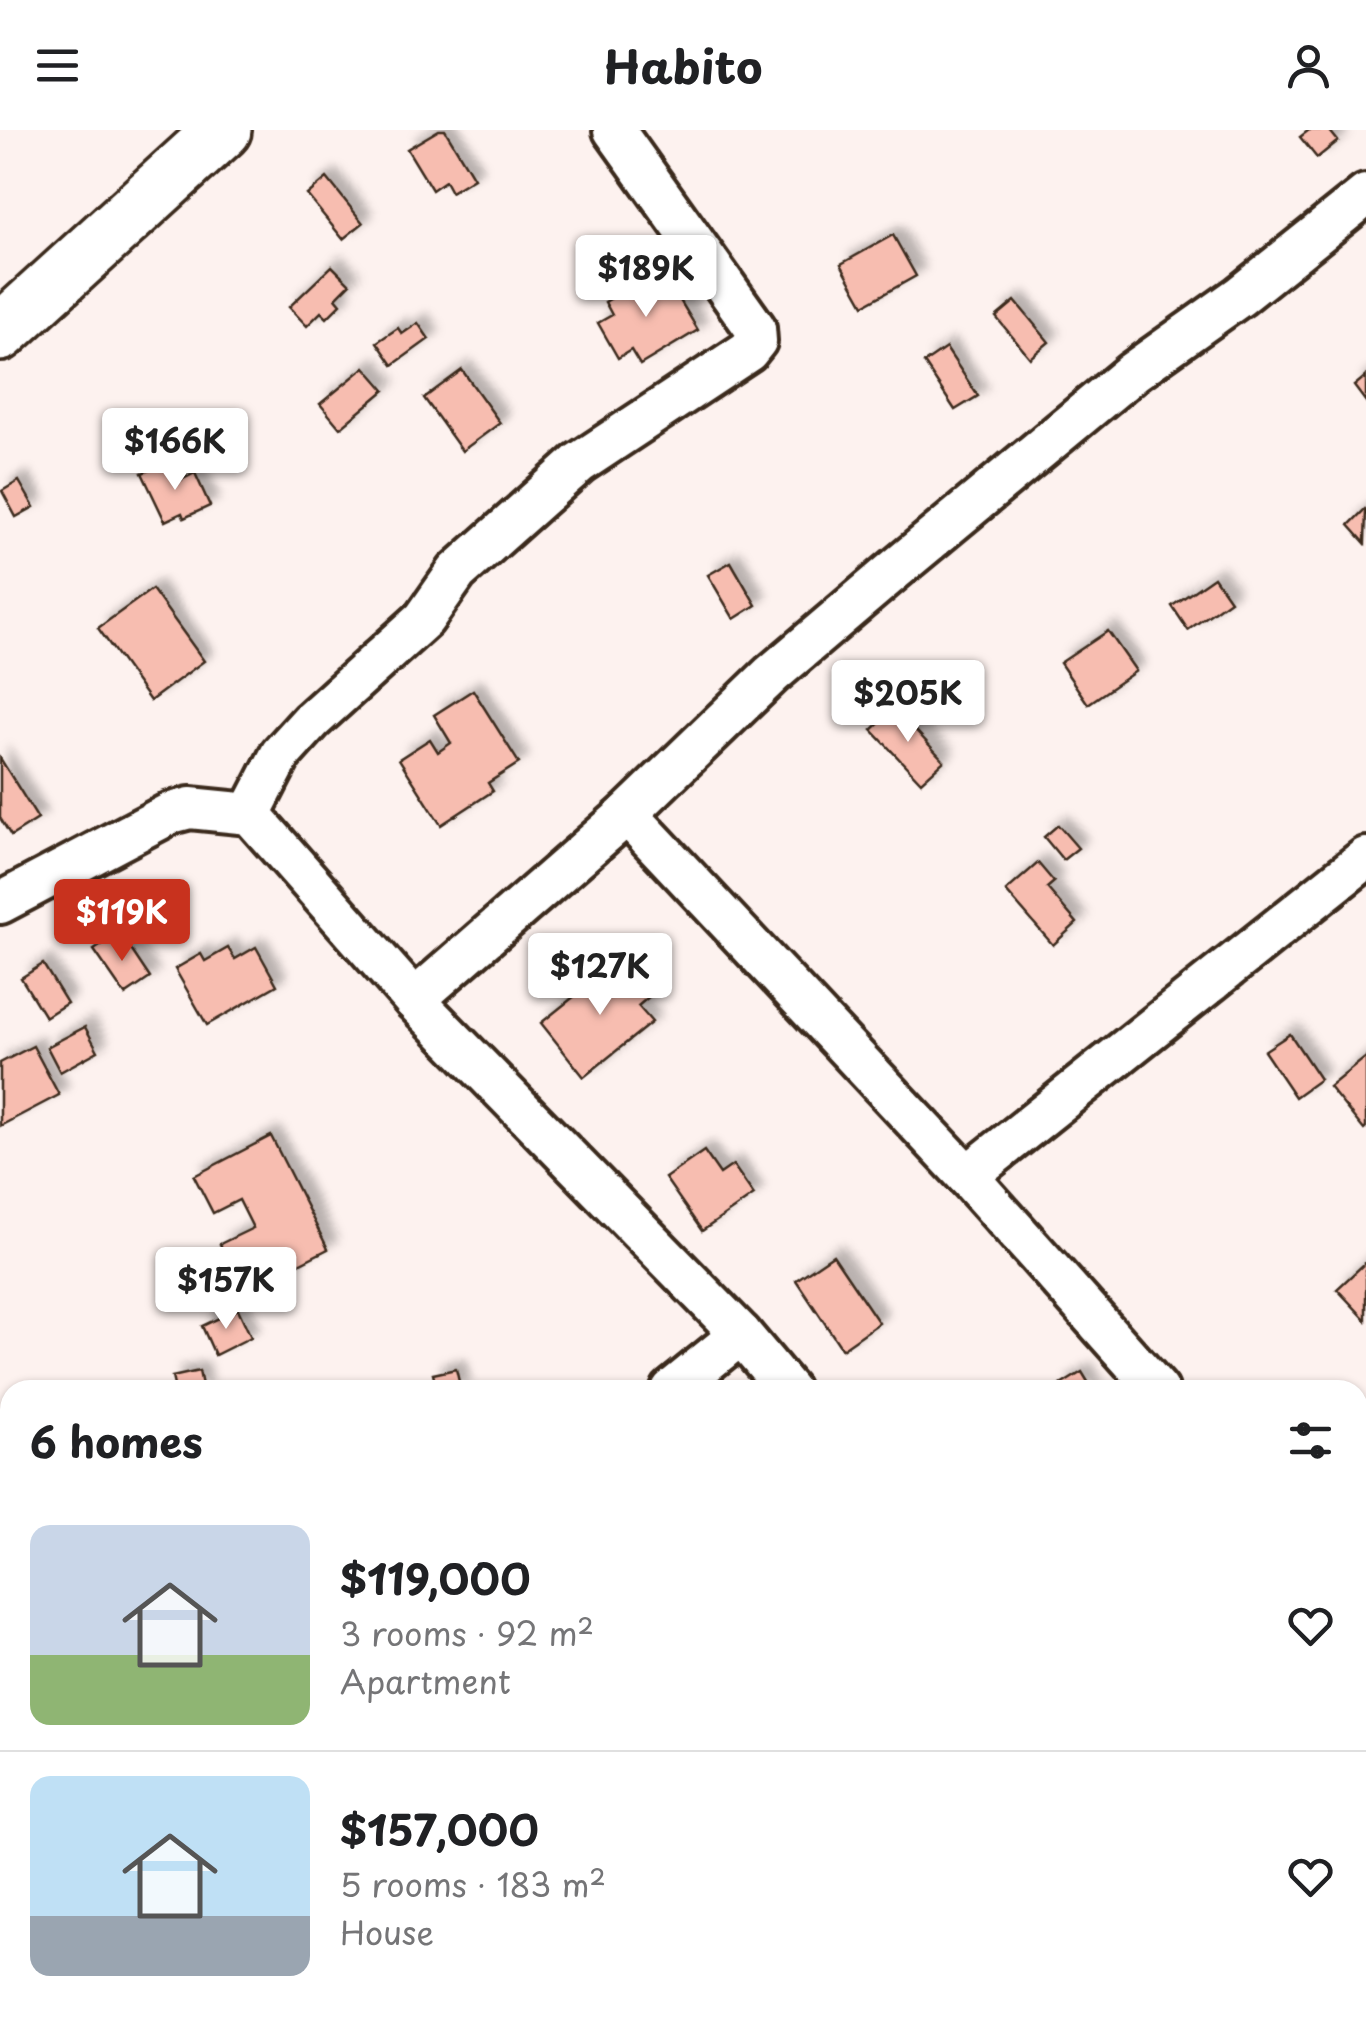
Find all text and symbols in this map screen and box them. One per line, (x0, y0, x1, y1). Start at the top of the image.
text: Habito (604, 31, 762, 99)
icon: menu (30, 38, 85, 93)
icon: person (1281, 38, 1336, 93)
pin: $189K (576, 235, 716, 320)
text: $189K (597, 243, 695, 291)
pin: $166K (105, 408, 245, 493)
text: $166K (124, 416, 226, 464)
pin: $205K (838, 660, 978, 745)
text: $205K (854, 668, 962, 716)
pin: $119K (52, 879, 192, 964)
text: $119K (76, 887, 168, 935)
pin: $127K (530, 933, 670, 1018)
text: $127K (550, 941, 650, 989)
pin: $157K (156, 1247, 296, 1332)
text: $157K (177, 1255, 275, 1303)
text: 6 homes (30, 1409, 203, 1472)
icon: filters (1283, 1413, 1338, 1468)
text: $119,000 (340, 1546, 531, 1609)
icon: home (110, 1565, 230, 1685)
icon: heart (1283, 1598, 1338, 1653)
text: 3 rooms · 92 m² (340, 1609, 594, 1657)
text: Apartment (340, 1657, 511, 1705)
text: $157,000 (340, 1797, 539, 1860)
icon: home (110, 1816, 230, 1936)
icon: heart (1283, 1849, 1338, 1904)
text: 5 rooms · 183 m² (340, 1860, 606, 1908)
text: House (340, 1908, 434, 1956)

